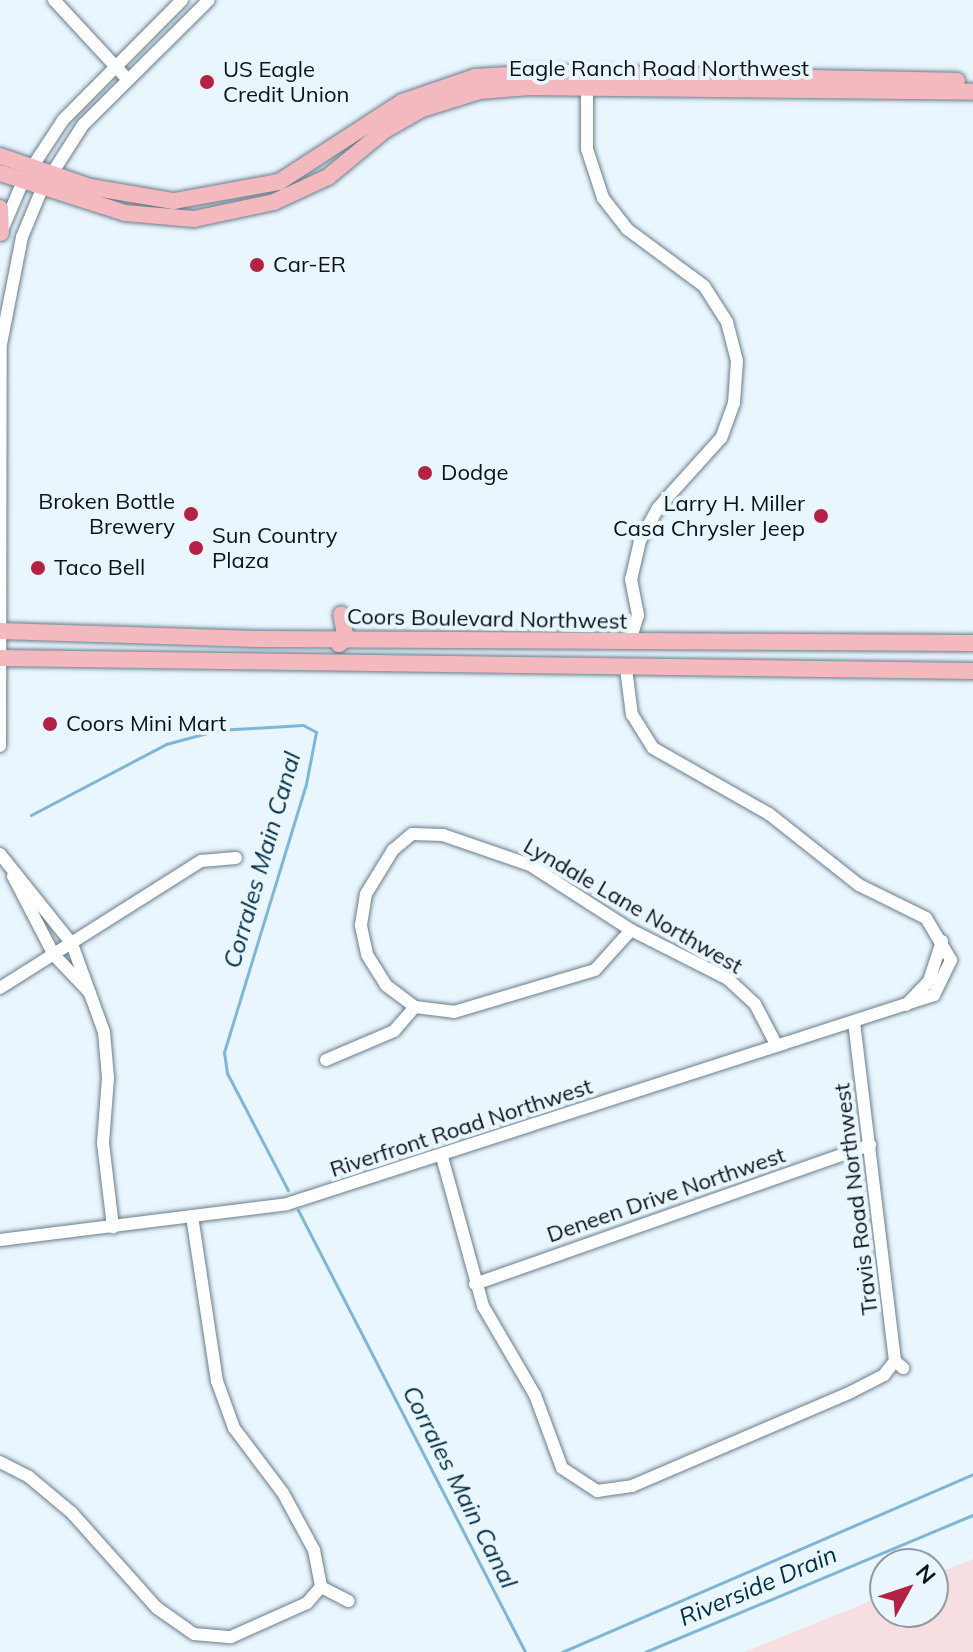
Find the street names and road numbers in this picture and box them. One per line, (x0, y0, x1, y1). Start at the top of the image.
street label: Eagle Ranch Road Northwest (509, 56, 809, 82)
street label: Coors Boulevard Northwest (347, 603, 627, 635)
street label: Lyndale Lane Northwest (519, 833, 747, 979)
street label: Riverfront Road Northwest (327, 1073, 595, 1183)
street label: Travis Road Northwest (829, 1082, 883, 1316)
street label: Deneen Drive Northwest (543, 1142, 789, 1248)

